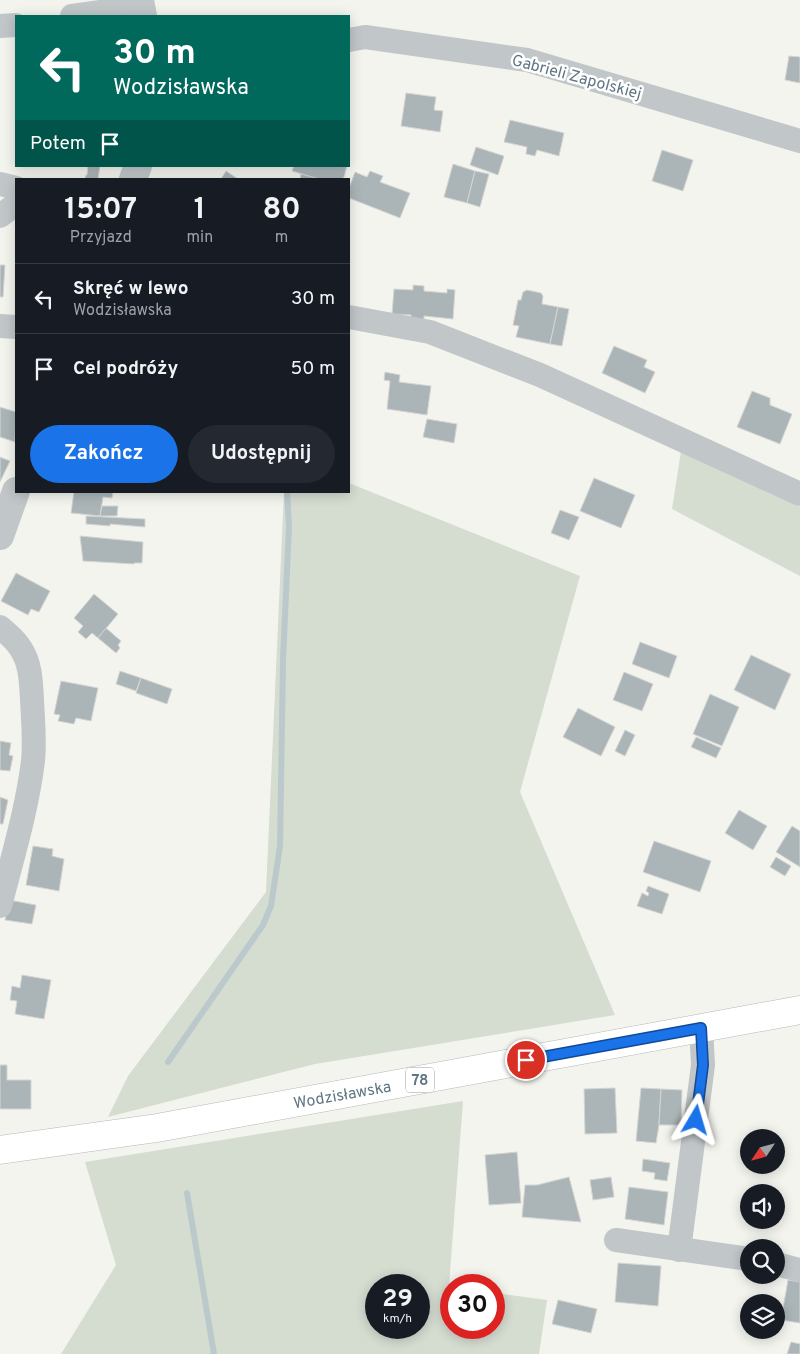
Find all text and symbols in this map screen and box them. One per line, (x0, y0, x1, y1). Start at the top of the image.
text: 30 m (113, 32, 196, 76)
icon: left (30, 35, 95, 100)
street label: Gabrieli Zapolskiej (509, 51, 643, 105)
text: Wodzisławska (113, 75, 249, 102)
icon: arrive (96, 130, 124, 158)
text: Potem (30, 132, 86, 156)
text: 15:07 (64, 192, 137, 229)
text: 1 (194, 192, 206, 229)
text: 80 (263, 192, 301, 229)
text: Przyjazd (70, 228, 132, 248)
text: min (187, 228, 213, 248)
text: m (275, 228, 288, 248)
text: Skręć w lewo (73, 277, 188, 301)
icon: left (30, 285, 58, 313)
text: 30 m (291, 287, 335, 311)
text: Wodzisławska (73, 301, 172, 321)
icon: arrive (30, 355, 58, 383)
text: Cel podróży (73, 357, 178, 381)
text: 50 m (290, 357, 335, 381)
button: Zakończ (30, 425, 178, 483)
button: Udostępnij (188, 425, 335, 483)
pin (505, 1039, 547, 1081)
icon: arrive (512, 1046, 540, 1074)
road number: 78 (406, 1068, 434, 1092)
street label: Wodzisławska (292, 1078, 393, 1114)
position arrow (669, 1093, 721, 1145)
north arrow (740, 1129, 785, 1174)
map controls (740, 1129, 785, 1339)
button: sound (740, 1184, 785, 1229)
button: search (740, 1239, 785, 1284)
speed limit sign: 30 (440, 1274, 505, 1339)
text: 29 (382, 1284, 413, 1316)
button: layers (740, 1294, 785, 1339)
text: km/h (383, 1311, 412, 1327)

